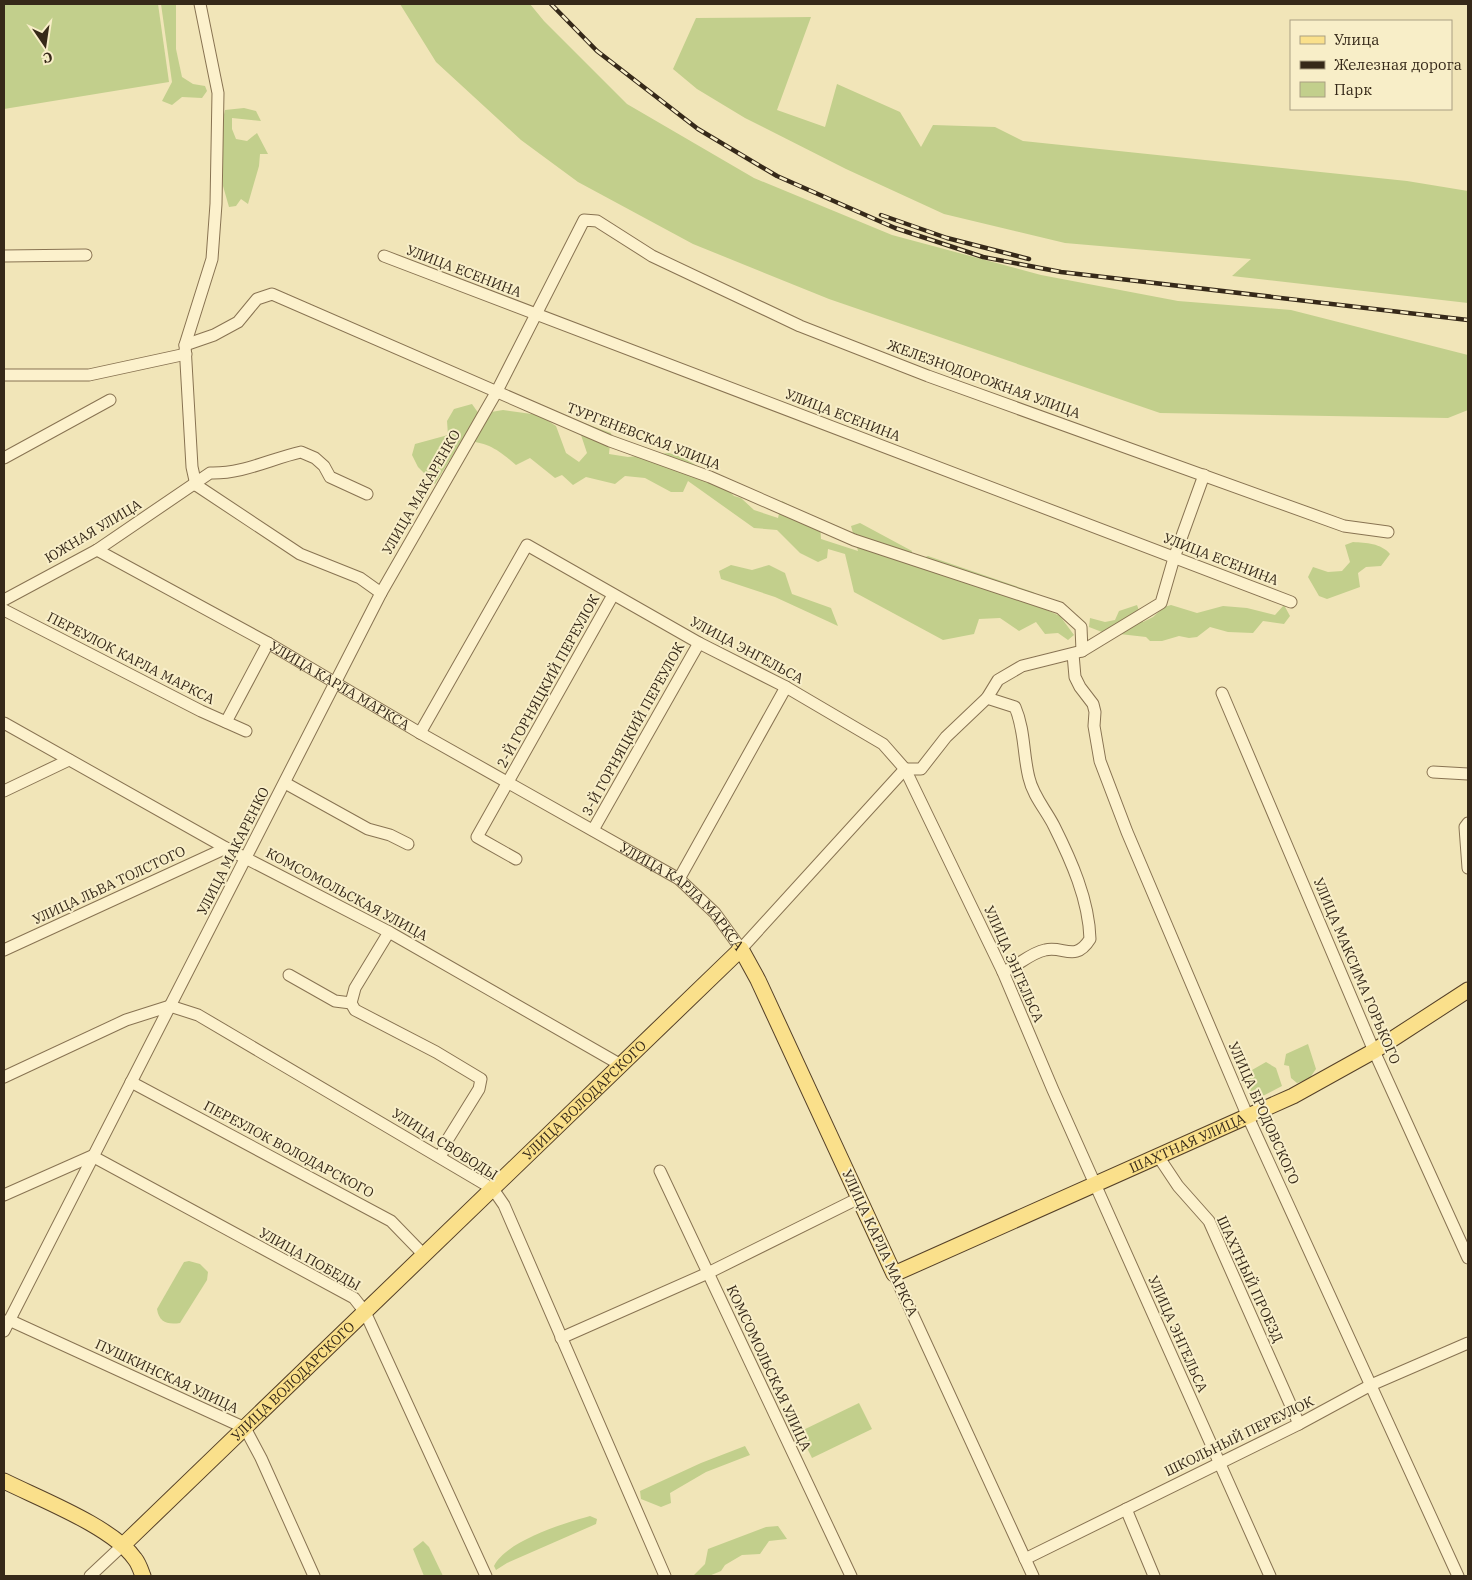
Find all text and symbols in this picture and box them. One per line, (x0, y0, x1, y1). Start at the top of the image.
north arrow (20, 20, 70, 70)
legend (1290, 20, 1452, 110)
text: Улица (1334, 30, 1379, 49)
text: С (41, 48, 54, 67)
text: Железная дорога (1334, 55, 1462, 74)
text: Парк (1334, 80, 1372, 99)
street label: УЛИЦА ЕСЕНИНА (404, 241, 525, 301)
street label: ЖЕЛЕЗНОДОРОЖНАЯ УЛИЦА (885, 336, 1083, 423)
street label: УЛИЦА ЕСЕНИНА (783, 385, 904, 445)
street label: ТУРГЕНЕВСКАЯ УЛИЦА (564, 398, 724, 474)
street label: УЛИЦА МАКАРЕНКО (378, 426, 464, 558)
street label: ЮЖНАЯ УЛИЦА (41, 495, 145, 567)
street label: УЛИЦА ЕСЕНИНА (1161, 529, 1282, 589)
street label: 2-Й ГОРНЯЦКИЙ ПЕРЕУЛОК (493, 591, 603, 771)
street label: ПЕРЕУЛОК КАРЛА МАРКСА (44, 608, 218, 708)
street label: УЛИЦА ЭНГЕЛЬСА (687, 612, 807, 688)
street label: УЛИЦА КАРЛА МАРКСА (266, 637, 414, 734)
street label: 3-Й ГОРНЯЦКИЙ ПЕРЕУЛОК (578, 639, 688, 819)
street label: УЛИЦА МАКАРЕНКО (193, 784, 273, 918)
street label: УЛИЦА КАРЛА МАРКСА (616, 838, 748, 954)
street label: УЛИЦА ЛЬВА ТОЛСТОГО (30, 842, 188, 928)
street label: КОМСОМОЛЬСКАЯ УЛИЦА (263, 844, 431, 945)
street label: УЛИЦА МАКСИМА ГОРЬКОГО (1310, 875, 1404, 1067)
street label: УЛИЦА ЭНГЕЛЬСА (980, 903, 1048, 1026)
street label: УЛИЦА ВОЛОДАРСКОГО (519, 1036, 650, 1164)
street label: УЛИЦА БРОДОВСКОГО (1224, 1039, 1304, 1187)
street label: ПЕРЕУЛОК ВОЛОДАРСКОГО (201, 1096, 377, 1202)
street label: УЛИЦА СВОБОДЫ (389, 1104, 501, 1184)
street label: ШАХТНАЯ УЛИЦА (1126, 1109, 1249, 1177)
street label: УЛИЦА КАРЛА МАРКСА (838, 1167, 922, 1320)
street label: ШАХТНЫЙ ПРОЕЗД (1213, 1213, 1287, 1345)
street label: УЛИЦА ПОБЕДЫ (256, 1224, 364, 1294)
street label: УЛИЦА ЭНГЕЛЬСА (1144, 1273, 1212, 1396)
street label: КОМСОМОЛЬСКАЯ УЛИЦА (723, 1282, 816, 1454)
street label: УЛИЦА ВОЛОДАРСКОГО (227, 1317, 358, 1445)
street label: ПУШКИНСКАЯ УЛИЦА (92, 1335, 242, 1417)
street label: ШКОЛЬНЫЙ ПЕРЕУЛОК (1161, 1392, 1317, 1480)

